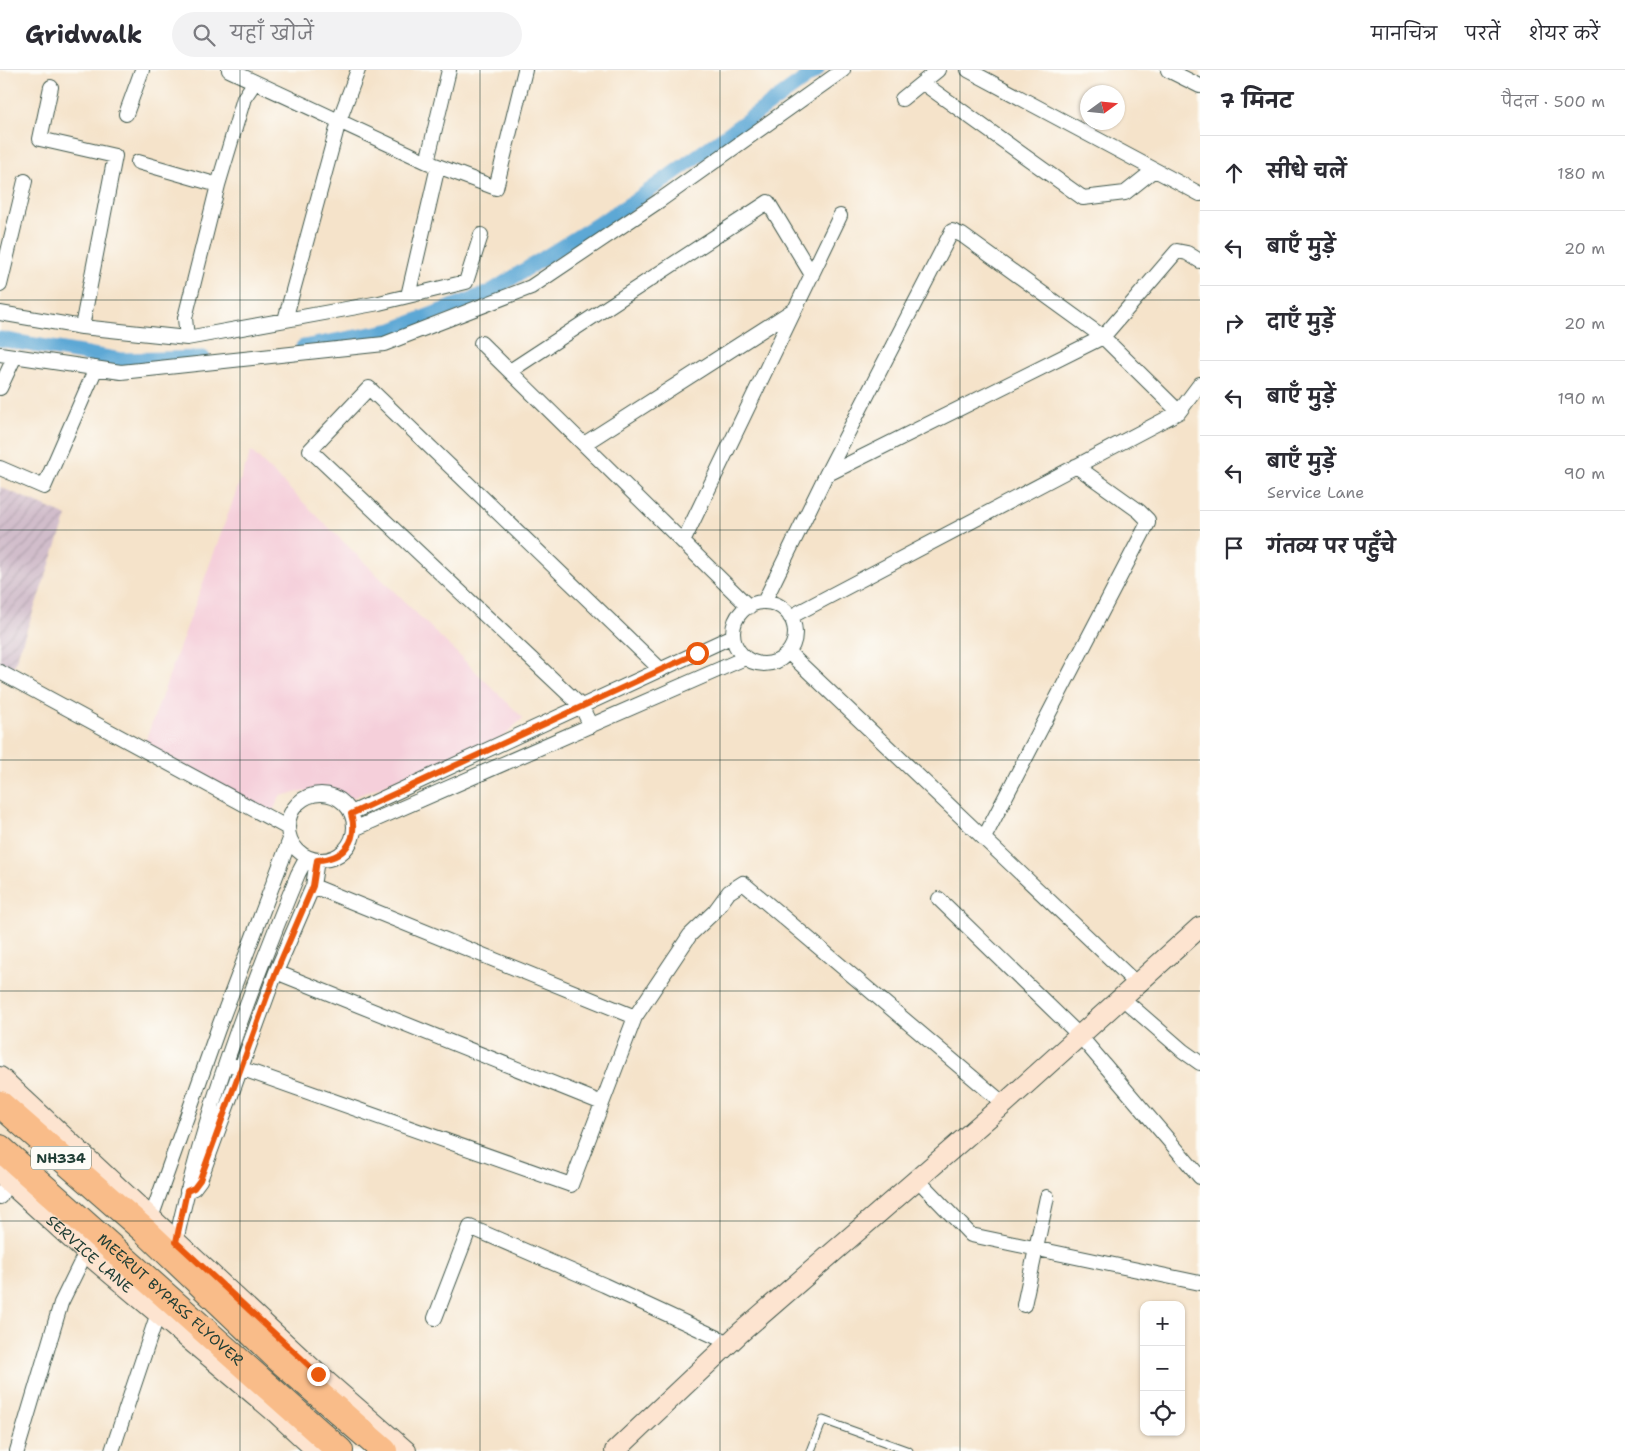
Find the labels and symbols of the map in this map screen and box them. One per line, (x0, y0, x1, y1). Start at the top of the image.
north arrow (1080, 85, 1125, 130)
route start (686, 642, 709, 665)
road number: NH334 (31, 1146, 91, 1170)
street label: SERVICE LANE (42, 1211, 137, 1298)
street label: MEERUT BYPASS FLYOVER (93, 1229, 247, 1370)
route end (307, 1363, 330, 1386)

